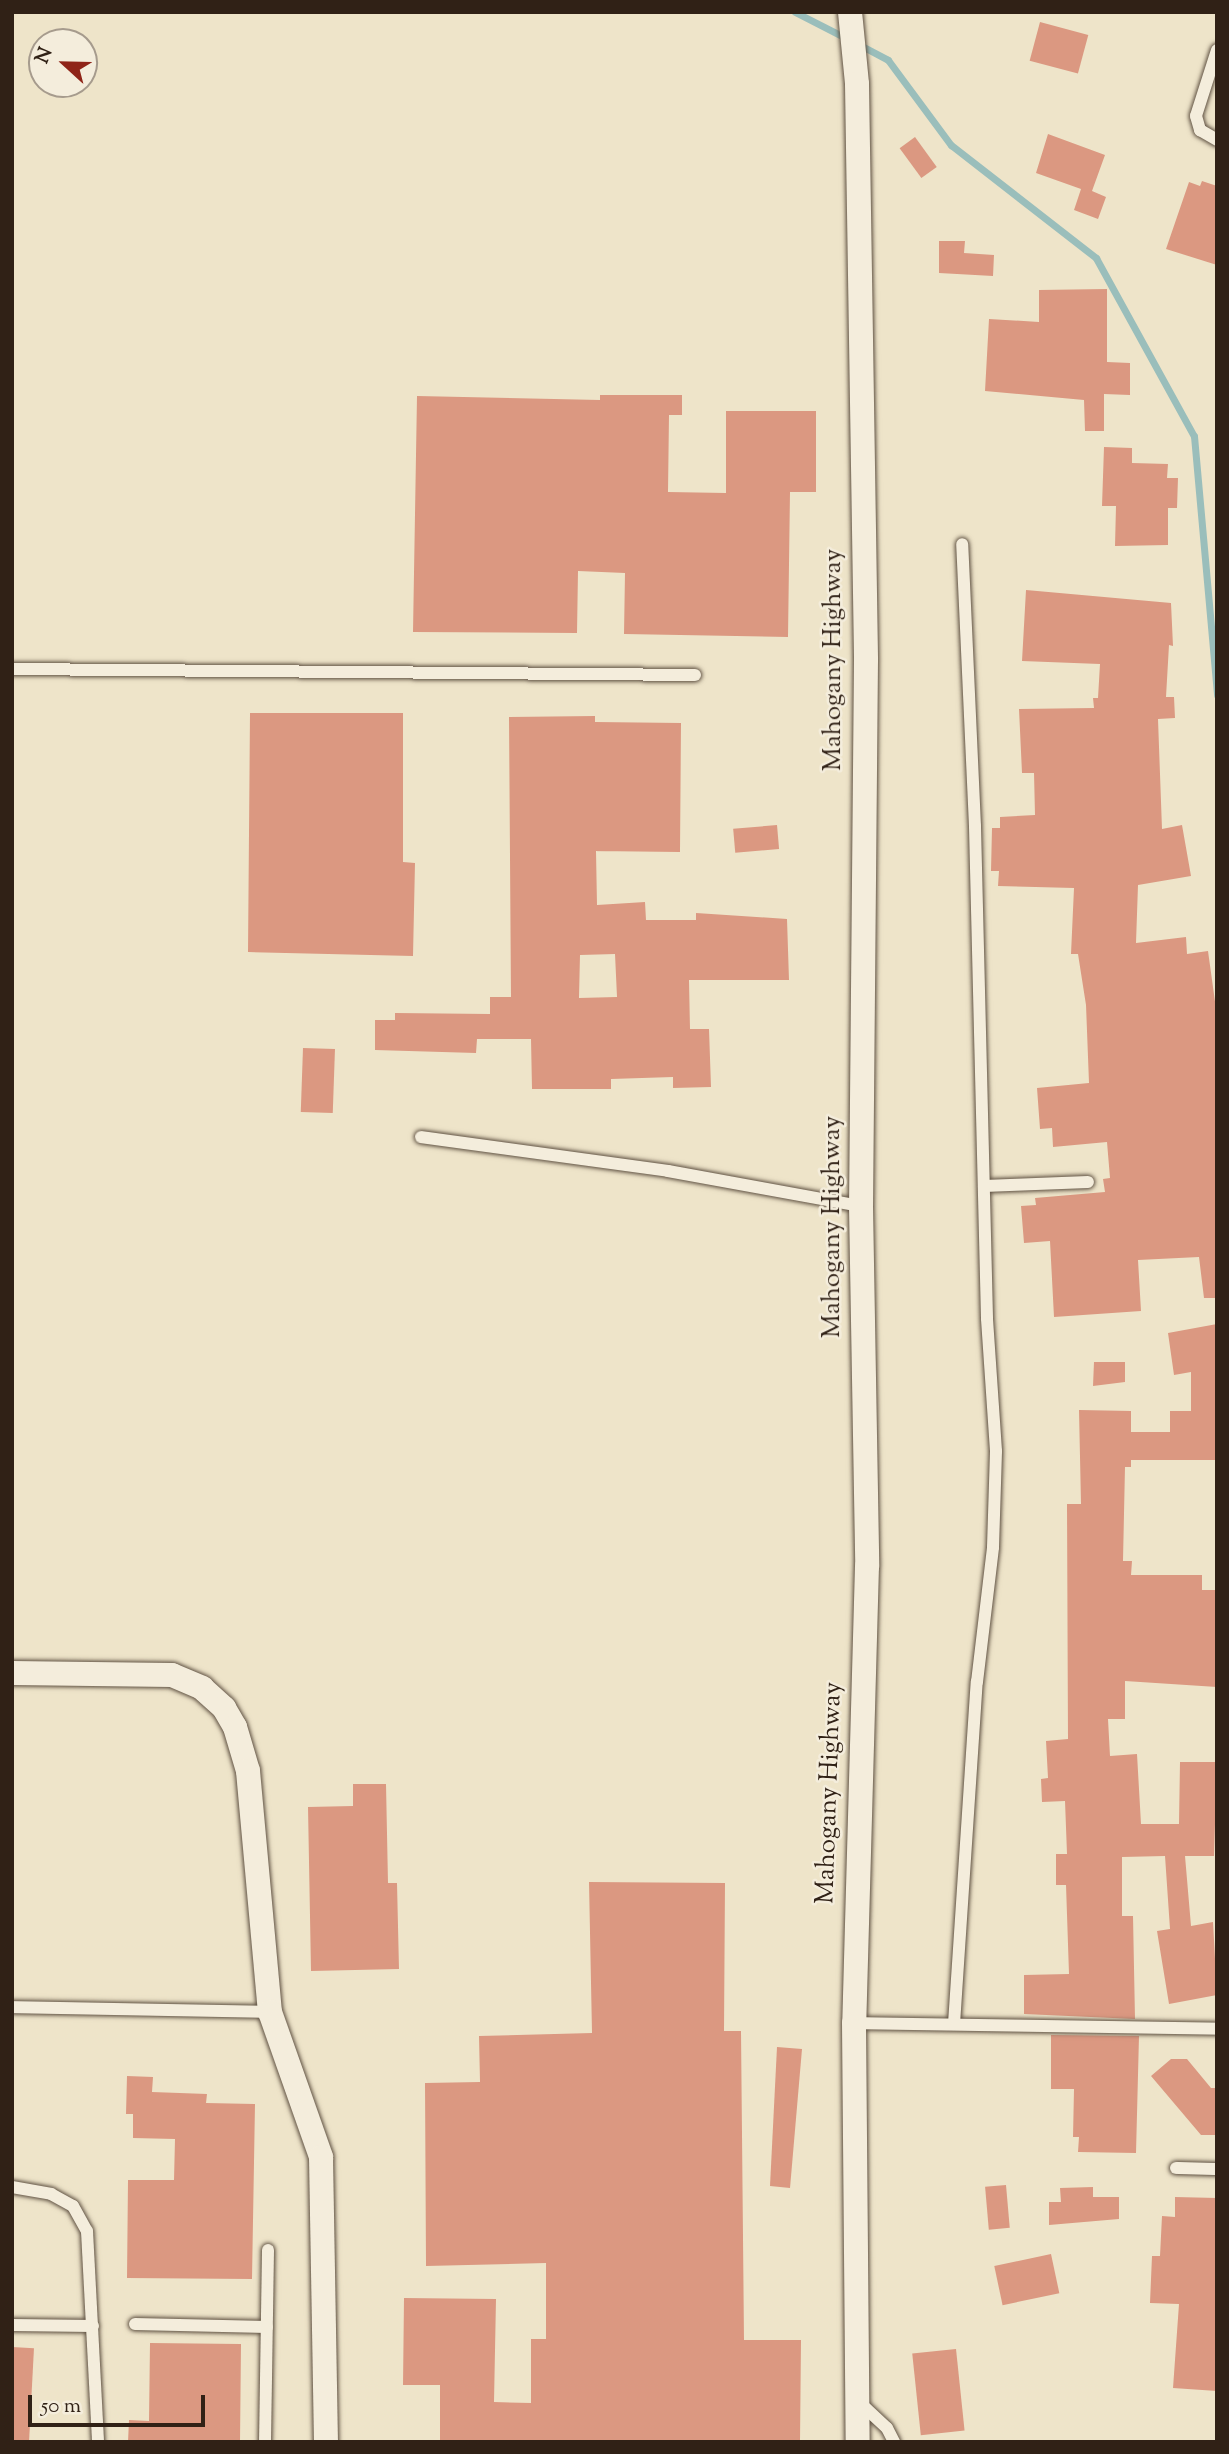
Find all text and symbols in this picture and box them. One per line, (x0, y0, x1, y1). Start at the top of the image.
north arrow (28, 28, 98, 98)
text: N (30, 44, 60, 68)
street label: Mahogany Highway (818, 549, 850, 771)
street label: Mahogany Highway (817, 1116, 849, 1338)
street label: Mahogany Highway (811, 1681, 849, 1905)
scale bar (32, 2380, 208, 2424)
text: 50 m (41, 2392, 81, 2422)

